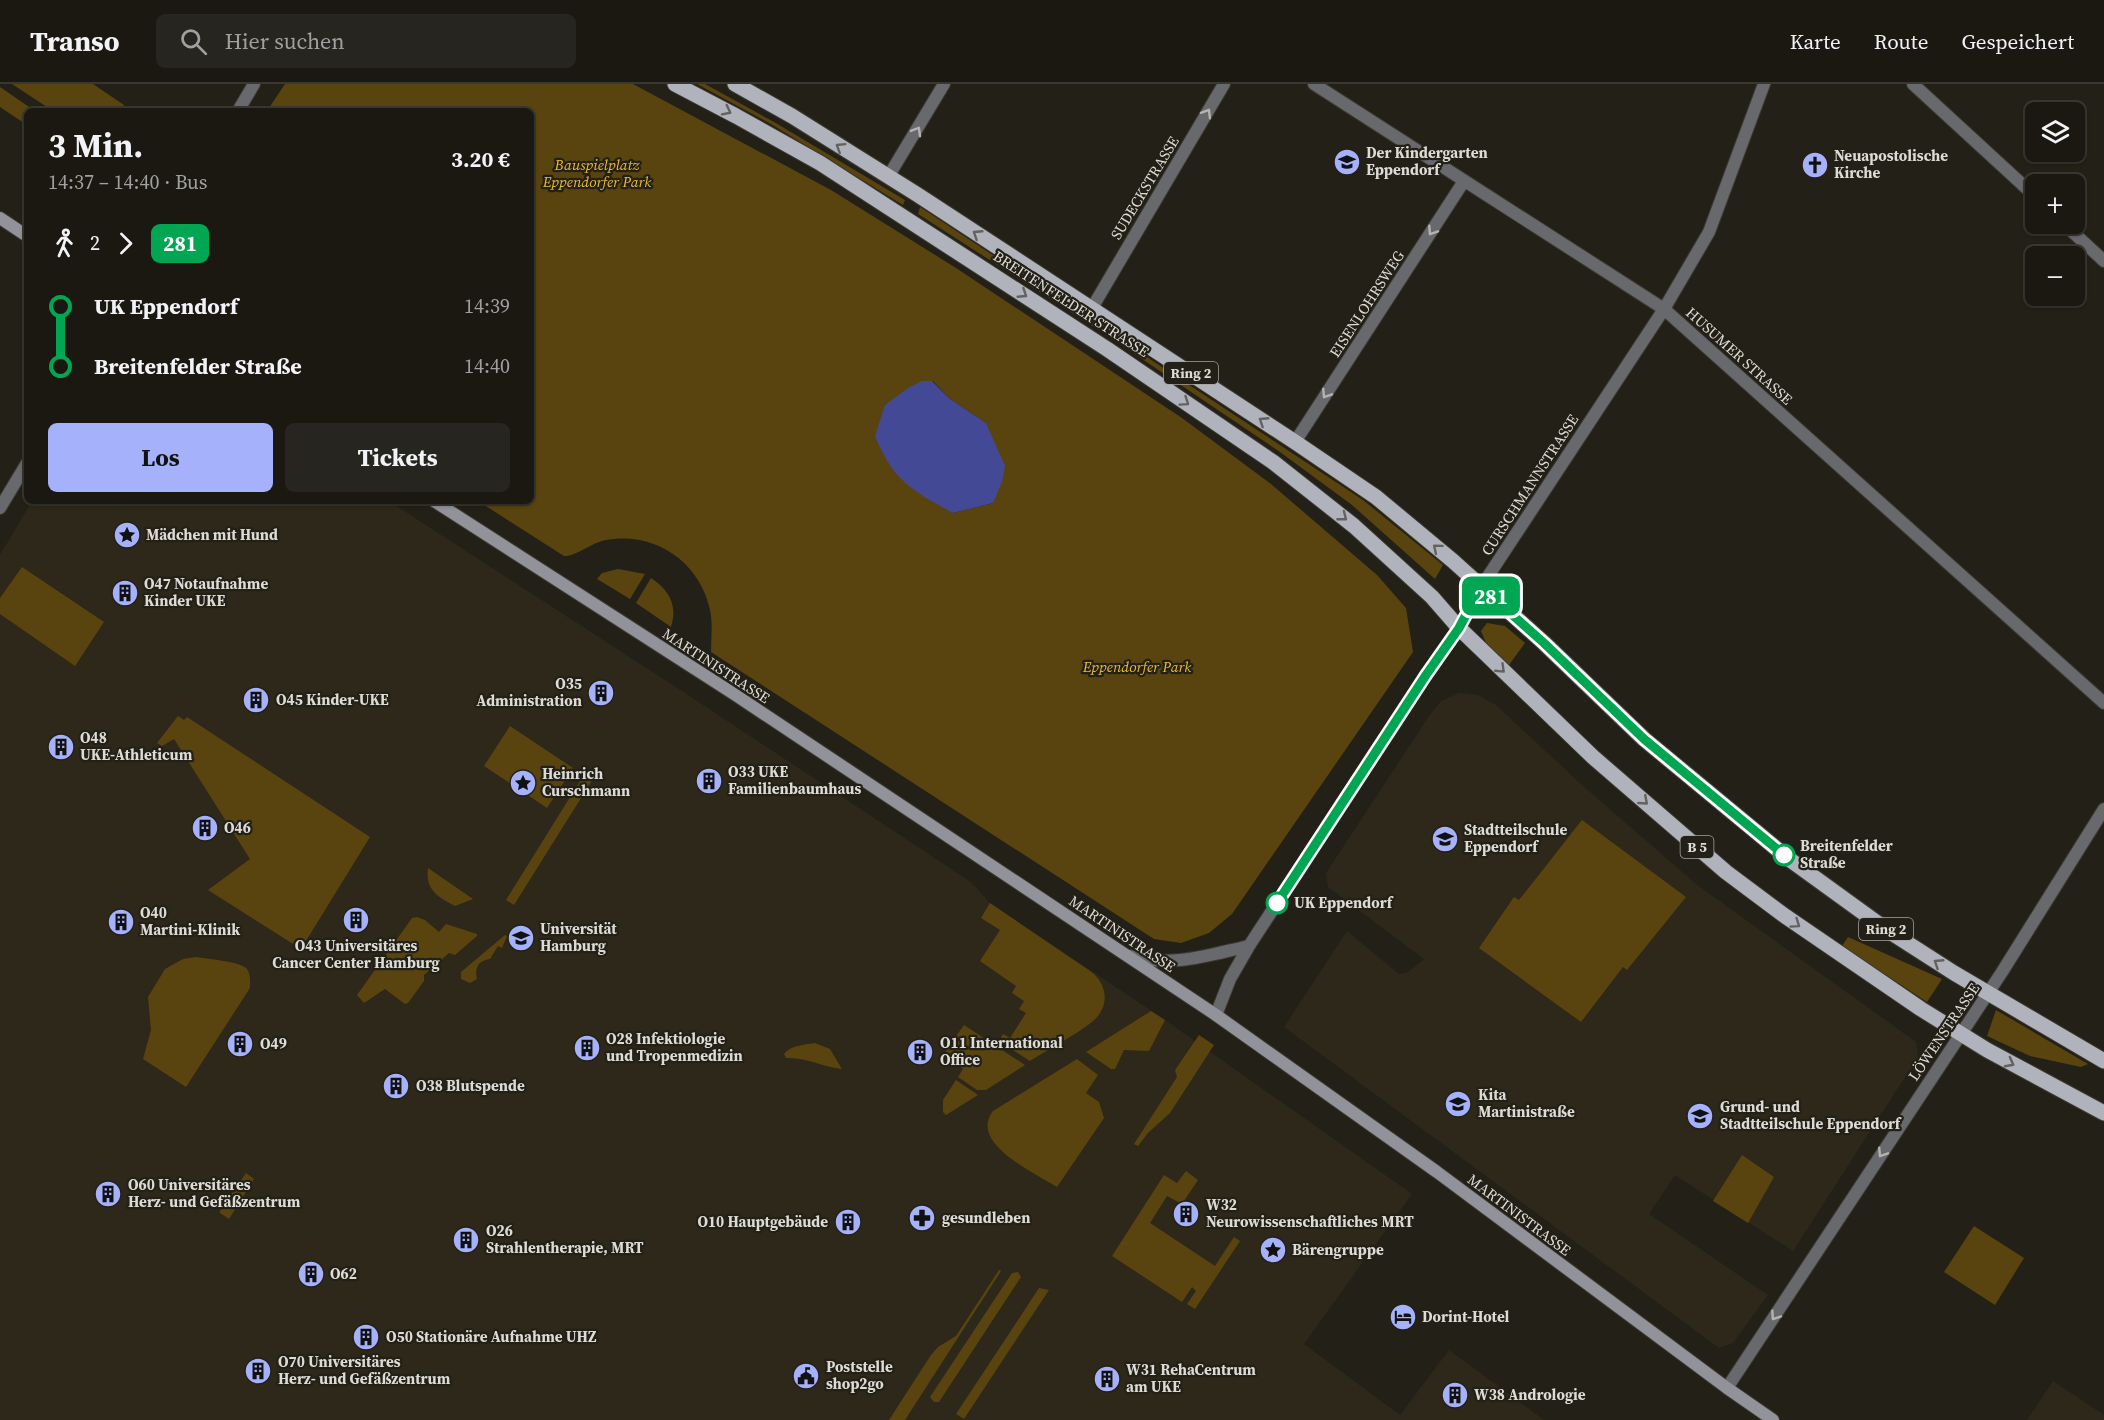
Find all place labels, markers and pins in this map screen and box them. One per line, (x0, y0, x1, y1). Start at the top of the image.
place label: Der Kindergarten Eppendorf (1366, 142, 1488, 180)
place label: Neuapostolische Kirche (1834, 145, 1948, 183)
school or university icon: Der Kindergarten Eppendorf (1332, 147, 1362, 177)
church icon: Neuapostolische Kirche (1800, 150, 1830, 180)
place icon: Mädchen mit Hund (112, 520, 142, 550)
place label: Mädchen mit Hund (146, 524, 278, 545)
place label: O47 Notaufnahme Kinder UKE (144, 573, 268, 611)
building icon: O47 Notaufnahme Kinder UKE (110, 578, 140, 608)
place label: O35 Administration (476, 673, 582, 711)
building icon: O35 Administration (586, 678, 616, 708)
building icon: O45 Kinder-UKE (241, 685, 271, 715)
place label: O45 Kinder-UKE (276, 689, 389, 710)
place label: O48 UKE-Athleticum (80, 727, 193, 765)
building icon: O48 UKE-Athleticum (46, 732, 76, 762)
place label: O33 UKE Familienbaumhaus (728, 761, 861, 799)
place label: Heinrich Curschmann (542, 763, 630, 801)
building icon: O33 UKE Familienbaumhaus (694, 766, 724, 796)
place icon: Heinrich Curschmann (508, 768, 538, 798)
building icon: O46 (190, 813, 220, 843)
place label: O46 (224, 817, 251, 838)
place label: Stadtteilschule Eppendorf (1464, 819, 1568, 857)
school or university icon: Stadtteilschule Eppendorf (1430, 824, 1460, 854)
place label: Breitenfelder Straße (1800, 835, 1893, 873)
marker: Breitenfelder Straße (1773, 844, 1795, 866)
marker: UK Eppendorf (1266, 892, 1288, 914)
place label: UK Eppendorf (1294, 892, 1394, 913)
place label: O40 Martini-Klinik (140, 902, 240, 940)
building icon: O43 Universitäres Cancer Center Hamburg (341, 905, 371, 935)
building icon: O40 Martini-Klinik (106, 907, 136, 937)
place label: Universität Hamburg (540, 918, 617, 956)
school or university icon: Universität Hamburg (506, 923, 536, 953)
place label: O43 Universitäres Cancer Center Hamburg (272, 935, 440, 973)
place label: O28 Infektiologie und Tropenmedizin (606, 1028, 743, 1066)
building icon: O49 (225, 1029, 255, 1059)
place label: O11 International Office (940, 1032, 1063, 1070)
place label: O49 (260, 1033, 287, 1054)
building icon: O28 Infektiologie und Tropenmedizin (572, 1033, 602, 1063)
building icon: O11 International Office (905, 1037, 935, 1067)
building icon: O38 Blutspende (381, 1071, 411, 1101)
place label: O38 Blutspende (416, 1075, 525, 1096)
place label: Kita Martinistraße (1478, 1084, 1575, 1122)
school or university icon: Kita Martinistraße (1443, 1089, 1473, 1119)
place label: Grund- und Stadtteilschule Eppendorf (1720, 1096, 1902, 1134)
school or university icon: Grund- und Stadtteilschule Eppendorf (1685, 1101, 1715, 1131)
place label: O60 Universitäres Herz- und Gefäßzentrum (128, 1174, 301, 1212)
building icon: O60 Universitäres Herz- und Gefäßzentrum (93, 1179, 123, 1209)
place label: W32 Neurowissenschaftliches MRT (1206, 1194, 1414, 1232)
building icon: W32 Neurowissenschaftliches MRT (1171, 1199, 1201, 1229)
pharmacy icon: gesundleben (907, 1203, 937, 1233)
building icon: O10 Hauptgebäude (833, 1207, 863, 1237)
place label: gesundleben (942, 1207, 1030, 1228)
place label: O10 Hauptgebäude (697, 1211, 828, 1232)
place label: O26 Strahlentherapie, MRT (486, 1220, 644, 1258)
building icon: O26 Strahlentherapie, MRT (451, 1225, 481, 1255)
place icon: Bärengruppe (1258, 1235, 1288, 1265)
place label: Bärengruppe (1292, 1239, 1384, 1260)
building icon: O62 (296, 1259, 326, 1289)
place label: O62 (330, 1263, 357, 1284)
hotel icon: Dorint-Hotel (1388, 1302, 1418, 1332)
place label: Dorint-Hotel (1422, 1306, 1509, 1327)
building icon: O50 Stationäre Aufnahme UHZ (351, 1322, 381, 1352)
place label: O50 Stationäre Aufnahme UHZ (386, 1326, 597, 1347)
place label: O70 Universitäres Herz- und Gefäßzentrum (278, 1351, 451, 1389)
building icon: O70 Universitäres Herz- und Gefäßzentrum (243, 1356, 273, 1386)
place label: Poststelle shop2go (826, 1356, 893, 1394)
place label: W31 RehaCentrum am UKE (1126, 1359, 1256, 1397)
public building icon: Poststelle shop2go (791, 1361, 821, 1391)
building icon: W31 RehaCentrum am UKE (1092, 1364, 1122, 1394)
building icon: W38 Andrologie (1440, 1380, 1470, 1410)
place label: W38 Andrologie (1474, 1384, 1586, 1405)

